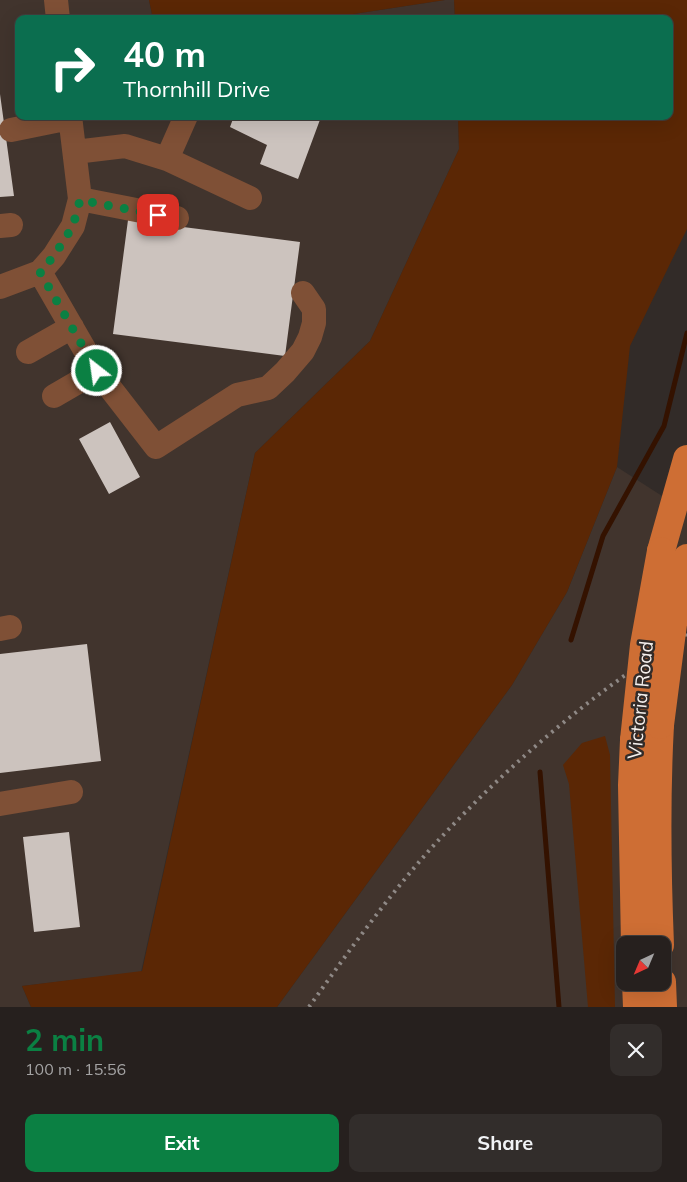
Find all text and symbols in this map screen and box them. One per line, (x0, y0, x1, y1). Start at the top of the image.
text: 40 m (123, 32, 206, 76)
icon: right (40, 35, 105, 100)
text: Thornhill Drive (123, 75, 270, 103)
pin (137, 194, 179, 236)
icon: arrive (144, 201, 172, 229)
position arrow (70, 344, 122, 396)
street label: Victoria Road (622, 640, 658, 760)
north arrow (616, 936, 671, 991)
map controls (616, 936, 671, 991)
text: 2 min (25, 1021, 104, 1059)
button: close (610, 1024, 662, 1076)
text: 100 m · 15:56 (25, 1059, 126, 1079)
button: Exit (25, 1114, 339, 1172)
button: Share (349, 1114, 662, 1172)

